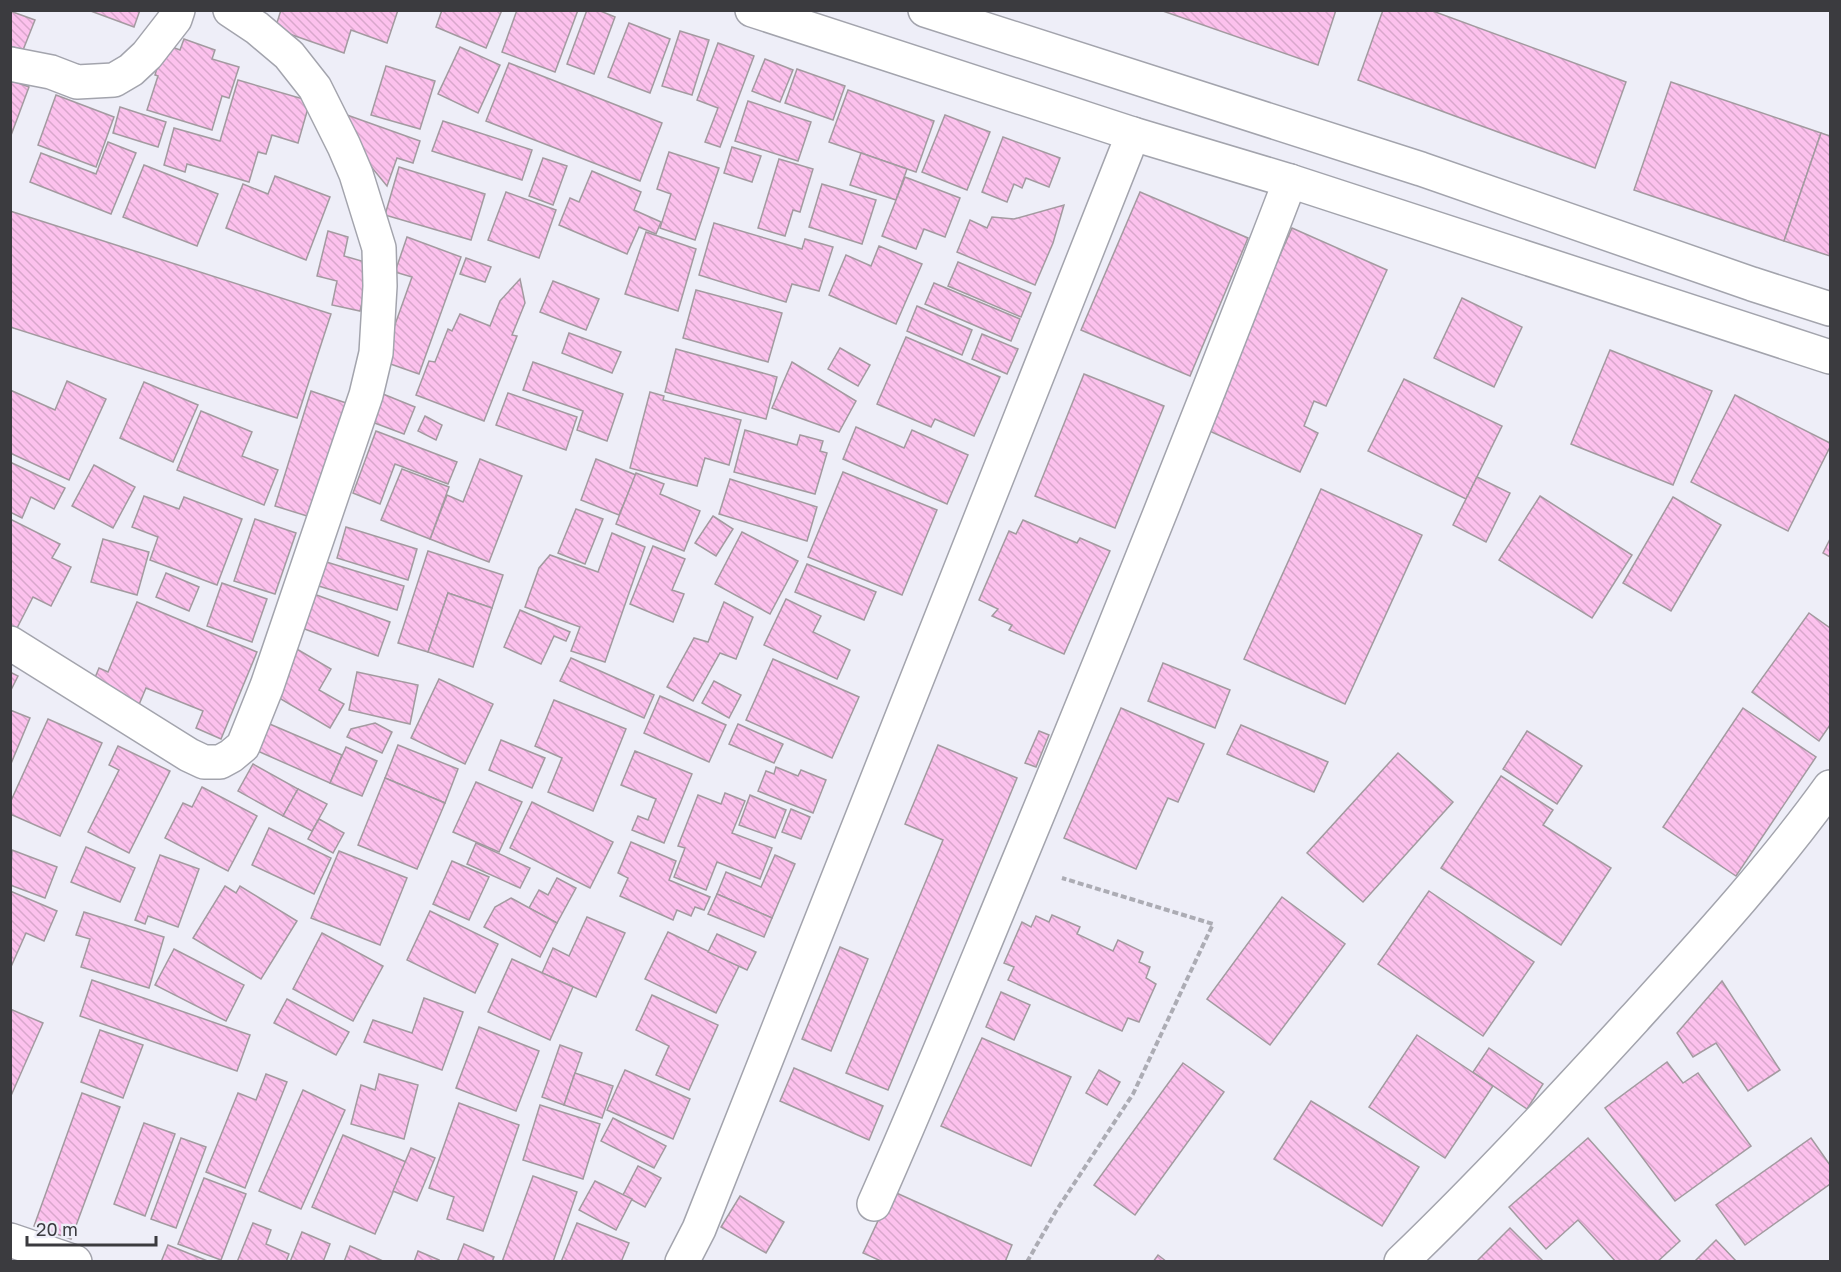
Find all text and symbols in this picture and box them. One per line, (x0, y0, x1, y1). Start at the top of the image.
scale bar (27, 1209, 156, 1247)
text: 20 m (36, 1218, 78, 1240)

